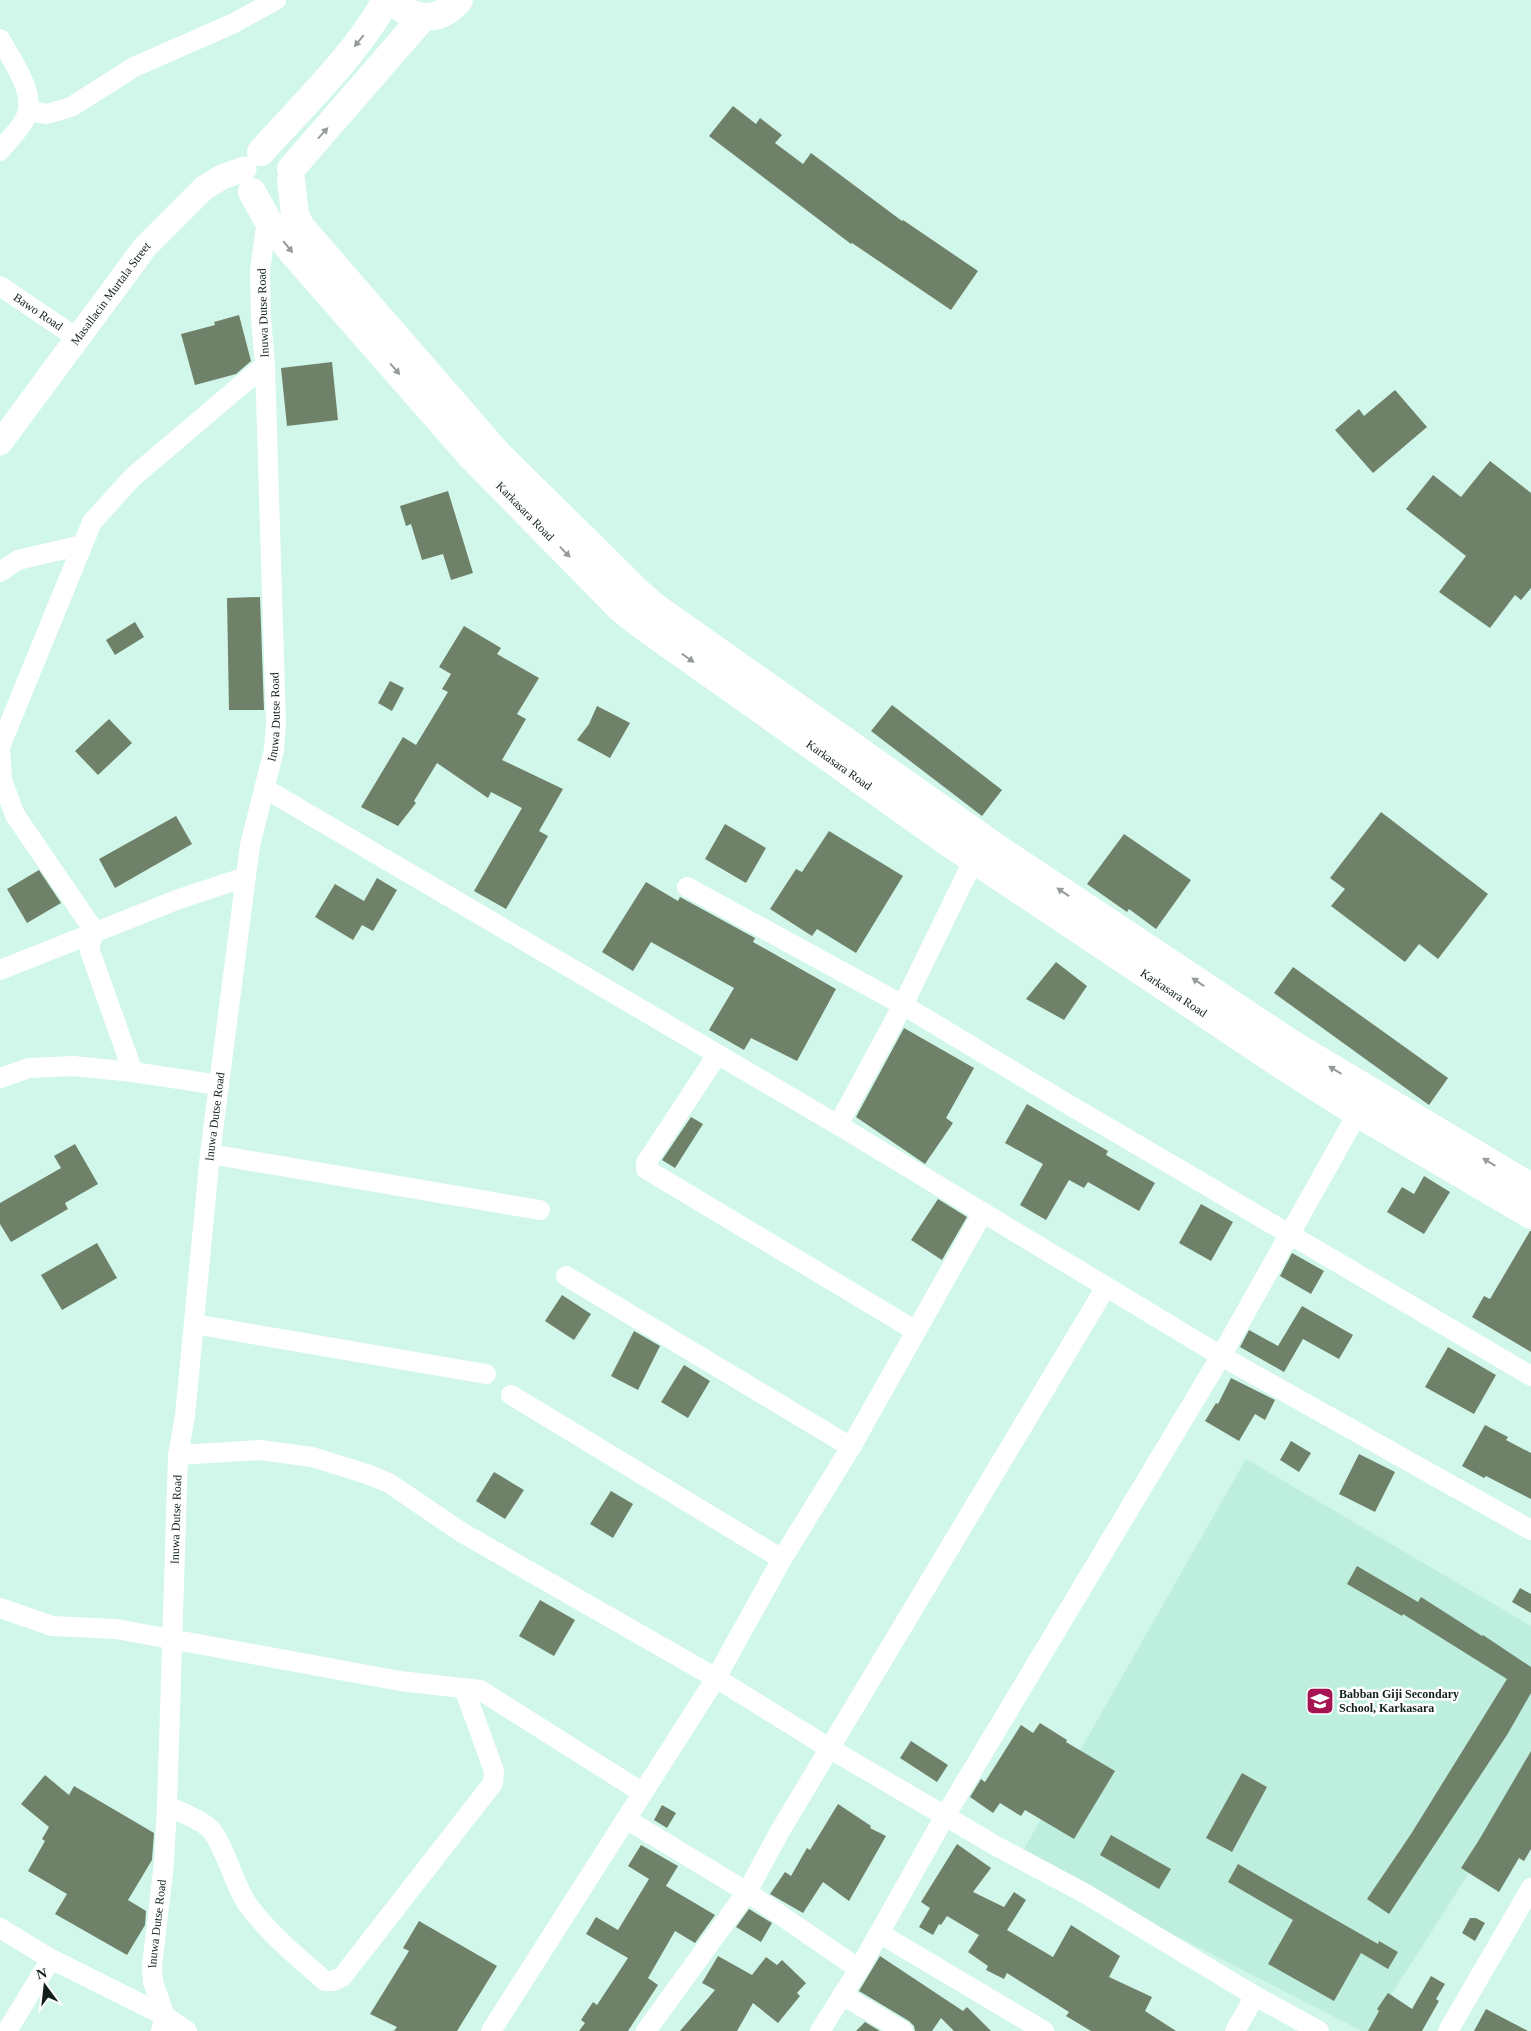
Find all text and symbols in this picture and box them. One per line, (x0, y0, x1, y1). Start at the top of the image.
one-way arrow (354, 34, 365, 47)
one-way arrow (318, 127, 329, 140)
street label: Masallacin Murtala Street (68, 238, 154, 348)
one-way arrow (283, 240, 294, 253)
street label: Inuwa Dutse Road (254, 268, 272, 358)
street label: Bawo Road (11, 290, 65, 333)
one-way arrow (389, 363, 401, 375)
street label: Karkasara Road (493, 479, 557, 544)
one-way arrow (559, 546, 571, 558)
one-way arrow (681, 653, 695, 663)
street label: Inuwa Dutse Road (264, 672, 283, 763)
street label: Karkasara Road (803, 737, 874, 793)
one-way arrow (1056, 887, 1070, 896)
street label: Karkasara Road (1138, 966, 1210, 1020)
one-way arrow (1192, 977, 1205, 987)
one-way arrow (1328, 1066, 1341, 1075)
street label: Inuwa Dutse Road (202, 1071, 228, 1162)
one-way arrow (1483, 1158, 1496, 1167)
street label: Inuwa Dutse Road (168, 1475, 184, 1564)
school or university icon: Babban Giji Secondary School, Karkasara (1305, 1686, 1335, 1716)
place label: Babban Giji Secondary School, Karkasara (1339, 1687, 1459, 1715)
street label: Inuwa Dutse Road (145, 1879, 169, 1969)
north arrow (20, 1961, 70, 2011)
text: N (35, 1965, 49, 1982)

